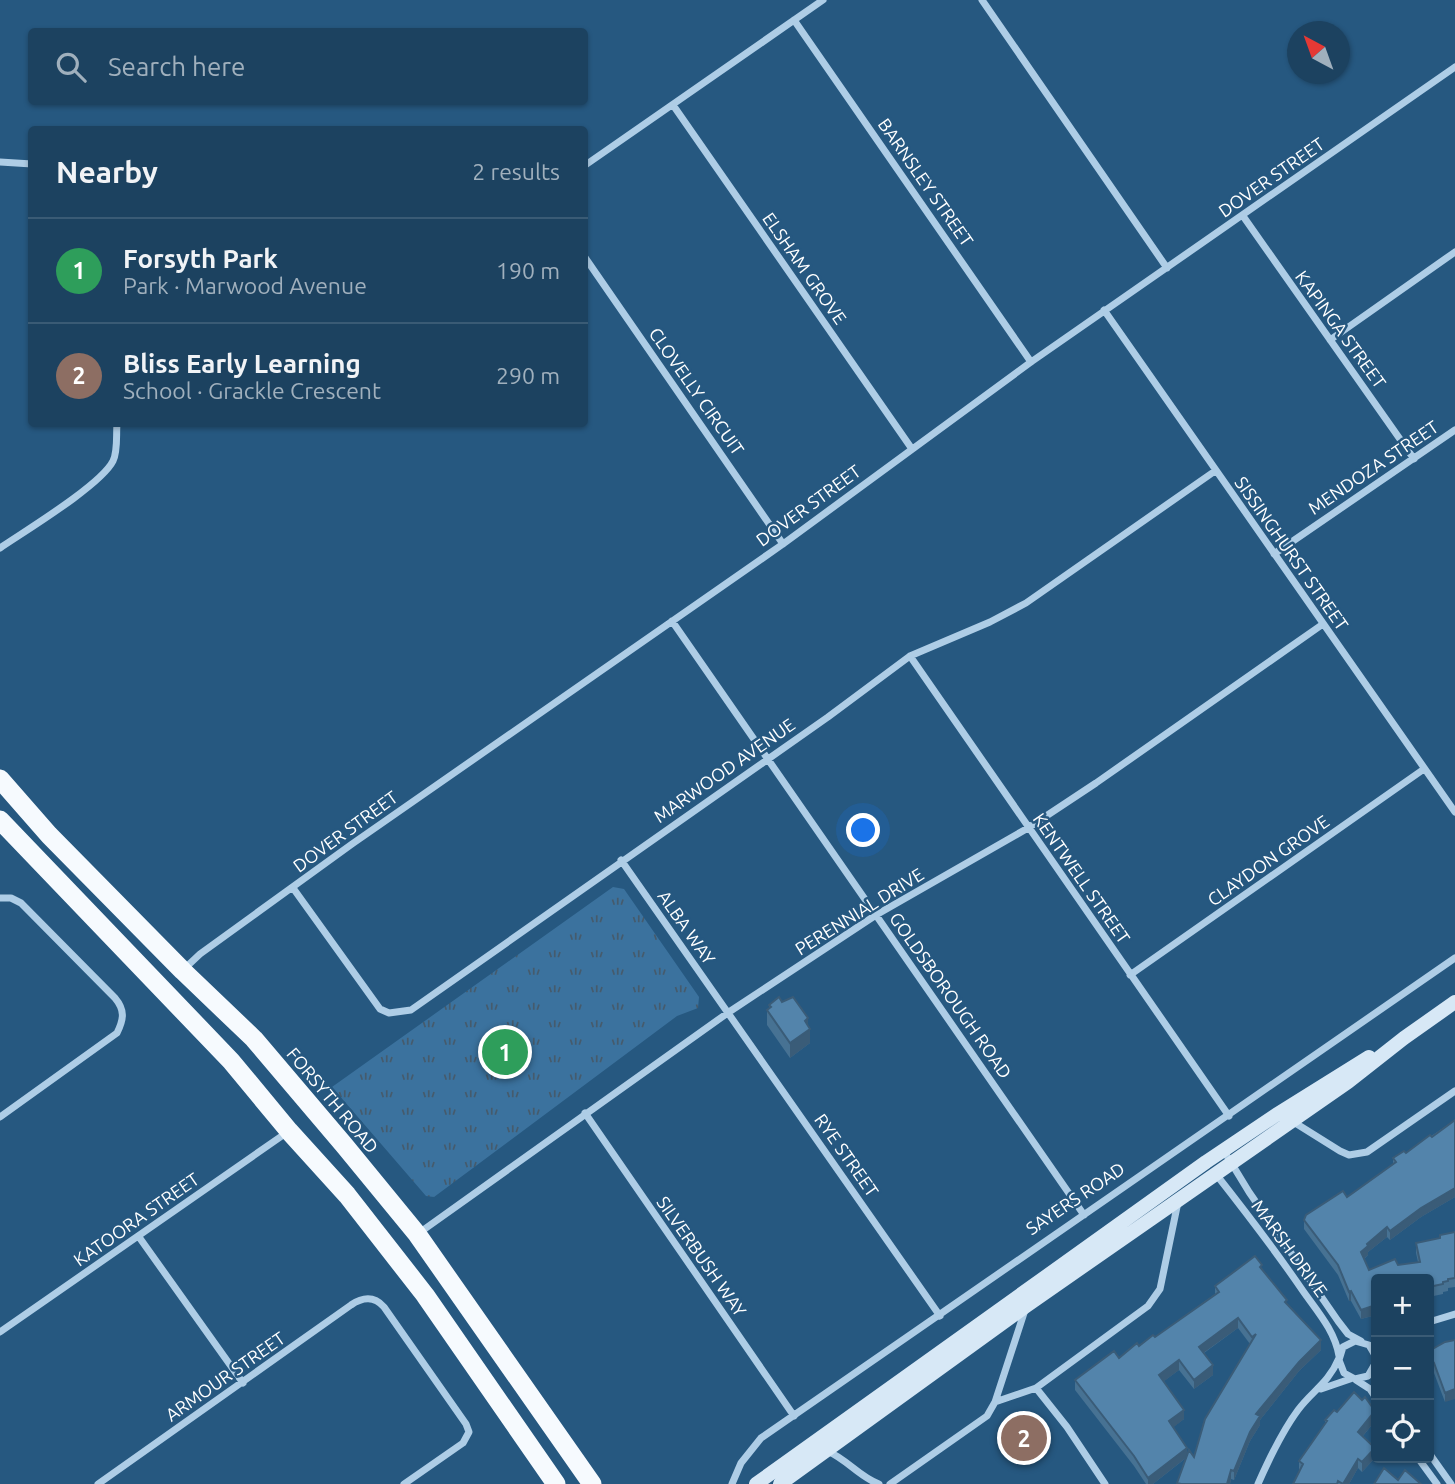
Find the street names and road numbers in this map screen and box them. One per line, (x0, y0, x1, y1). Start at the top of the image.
street label: BARNSLEY STREET (874, 114, 978, 250)
street label: DOVER STREET (1214, 133, 1328, 221)
street label: ELSHAM GROVE (759, 208, 851, 328)
street label: KAPINGA STREET (1292, 266, 1390, 392)
street label: CLOVELLY CIRCUIT (646, 324, 748, 458)
street label: MENDOZA STREET (1304, 416, 1442, 518)
street label: DOVER STREET (752, 460, 864, 550)
street label: SISSINGHURST STREET (1231, 472, 1353, 634)
street label: MARWOOD AVENUE (650, 714, 798, 826)
street label: DOVER STREET (289, 786, 401, 876)
street label: KENTWELL STREET (1030, 809, 1134, 947)
street label: CLAYDON GROVE (1203, 811, 1333, 909)
street label: PERENNIAL DRIVE (791, 863, 927, 959)
street label: ALBA WAY (654, 886, 720, 968)
street label: GOLDSBOROUGH ROAD (886, 908, 1016, 1082)
street label: FORSYTH ROAD (283, 1043, 383, 1157)
street label: RYE STREET (811, 1110, 883, 1200)
street label: SAYERS ROAD (1022, 1158, 1128, 1238)
street label: KATOORA STREET (70, 1168, 202, 1270)
street label: SILVERBUSH WAY (653, 1192, 751, 1320)
street label: MARSH DRIVE (1248, 1196, 1332, 1300)
street label: ARMOUR STREET (162, 1327, 288, 1425)

